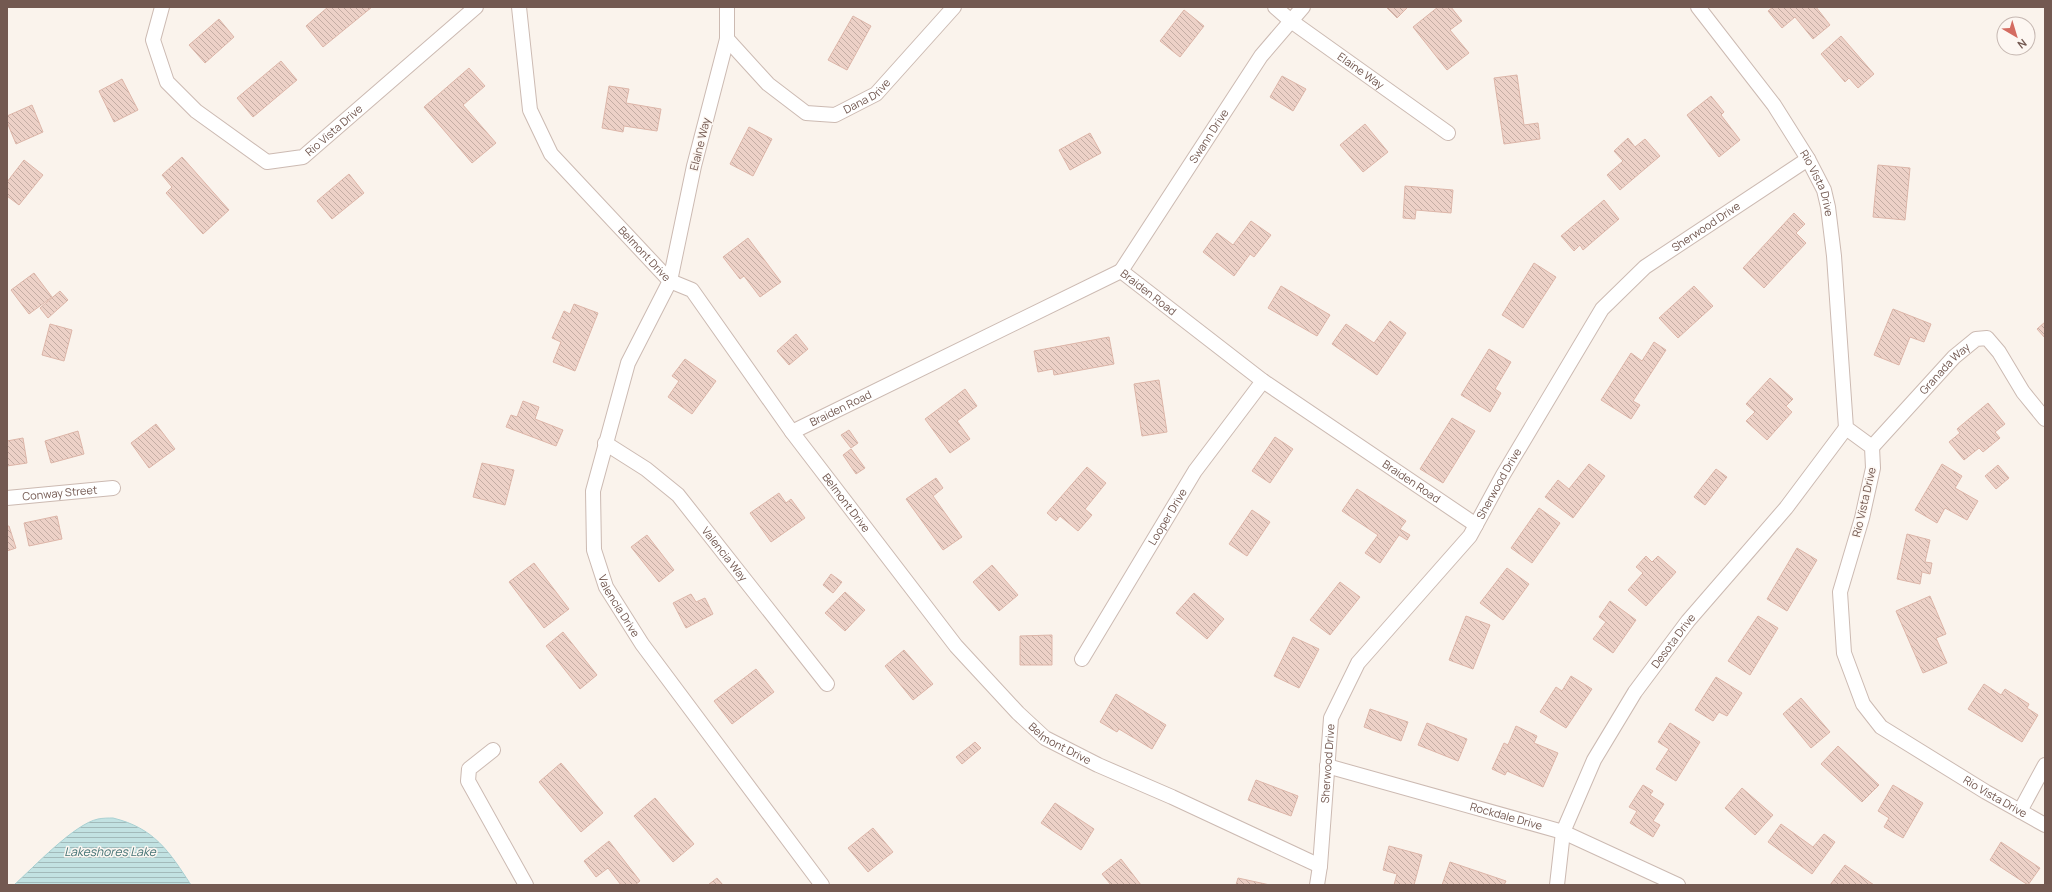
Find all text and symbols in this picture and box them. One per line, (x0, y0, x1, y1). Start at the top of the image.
north arrow (1996, 16, 2036, 56)
text: N (2015, 36, 2030, 53)
street label: Elaine Way (1335, 49, 1388, 92)
street label: Dana Drive (840, 75, 894, 117)
street label: Rio Vista Drive (302, 100, 366, 159)
street label: Swann Drive (1185, 105, 1232, 166)
street label: Elaine Way (686, 116, 713, 172)
street label: Rio Vista Drive (1797, 147, 1837, 218)
street label: Sherwood Drive (1668, 198, 1743, 254)
street label: Belmont Drive (615, 223, 675, 285)
street label: Braiden Road (1118, 265, 1180, 318)
street label: Granada Way (1916, 339, 1973, 397)
street label: Braiden Road (807, 386, 874, 429)
street label: Sherwood Drive (1472, 445, 1525, 522)
street label: Braiden Road (1380, 456, 1444, 506)
street label: Rio Vista Drive (1848, 465, 1879, 538)
street label: Belmont Drive (819, 470, 874, 535)
street label: Conway Street (22, 482, 98, 504)
street label: Looper Drive (1144, 485, 1190, 548)
street label: Valencia Way (699, 523, 751, 584)
street label: Valencia Drive (595, 573, 644, 640)
street label: Desota Drive (1647, 610, 1699, 671)
street label: Belmont Drive (1026, 719, 1094, 768)
street label: Sherwood Drive (1317, 723, 1338, 804)
street label: Rio Vista Drive (1961, 772, 2030, 821)
street label: Rockdale Drive (1468, 798, 1545, 833)
water label: Lakeshores Lake (64, 843, 157, 860)

